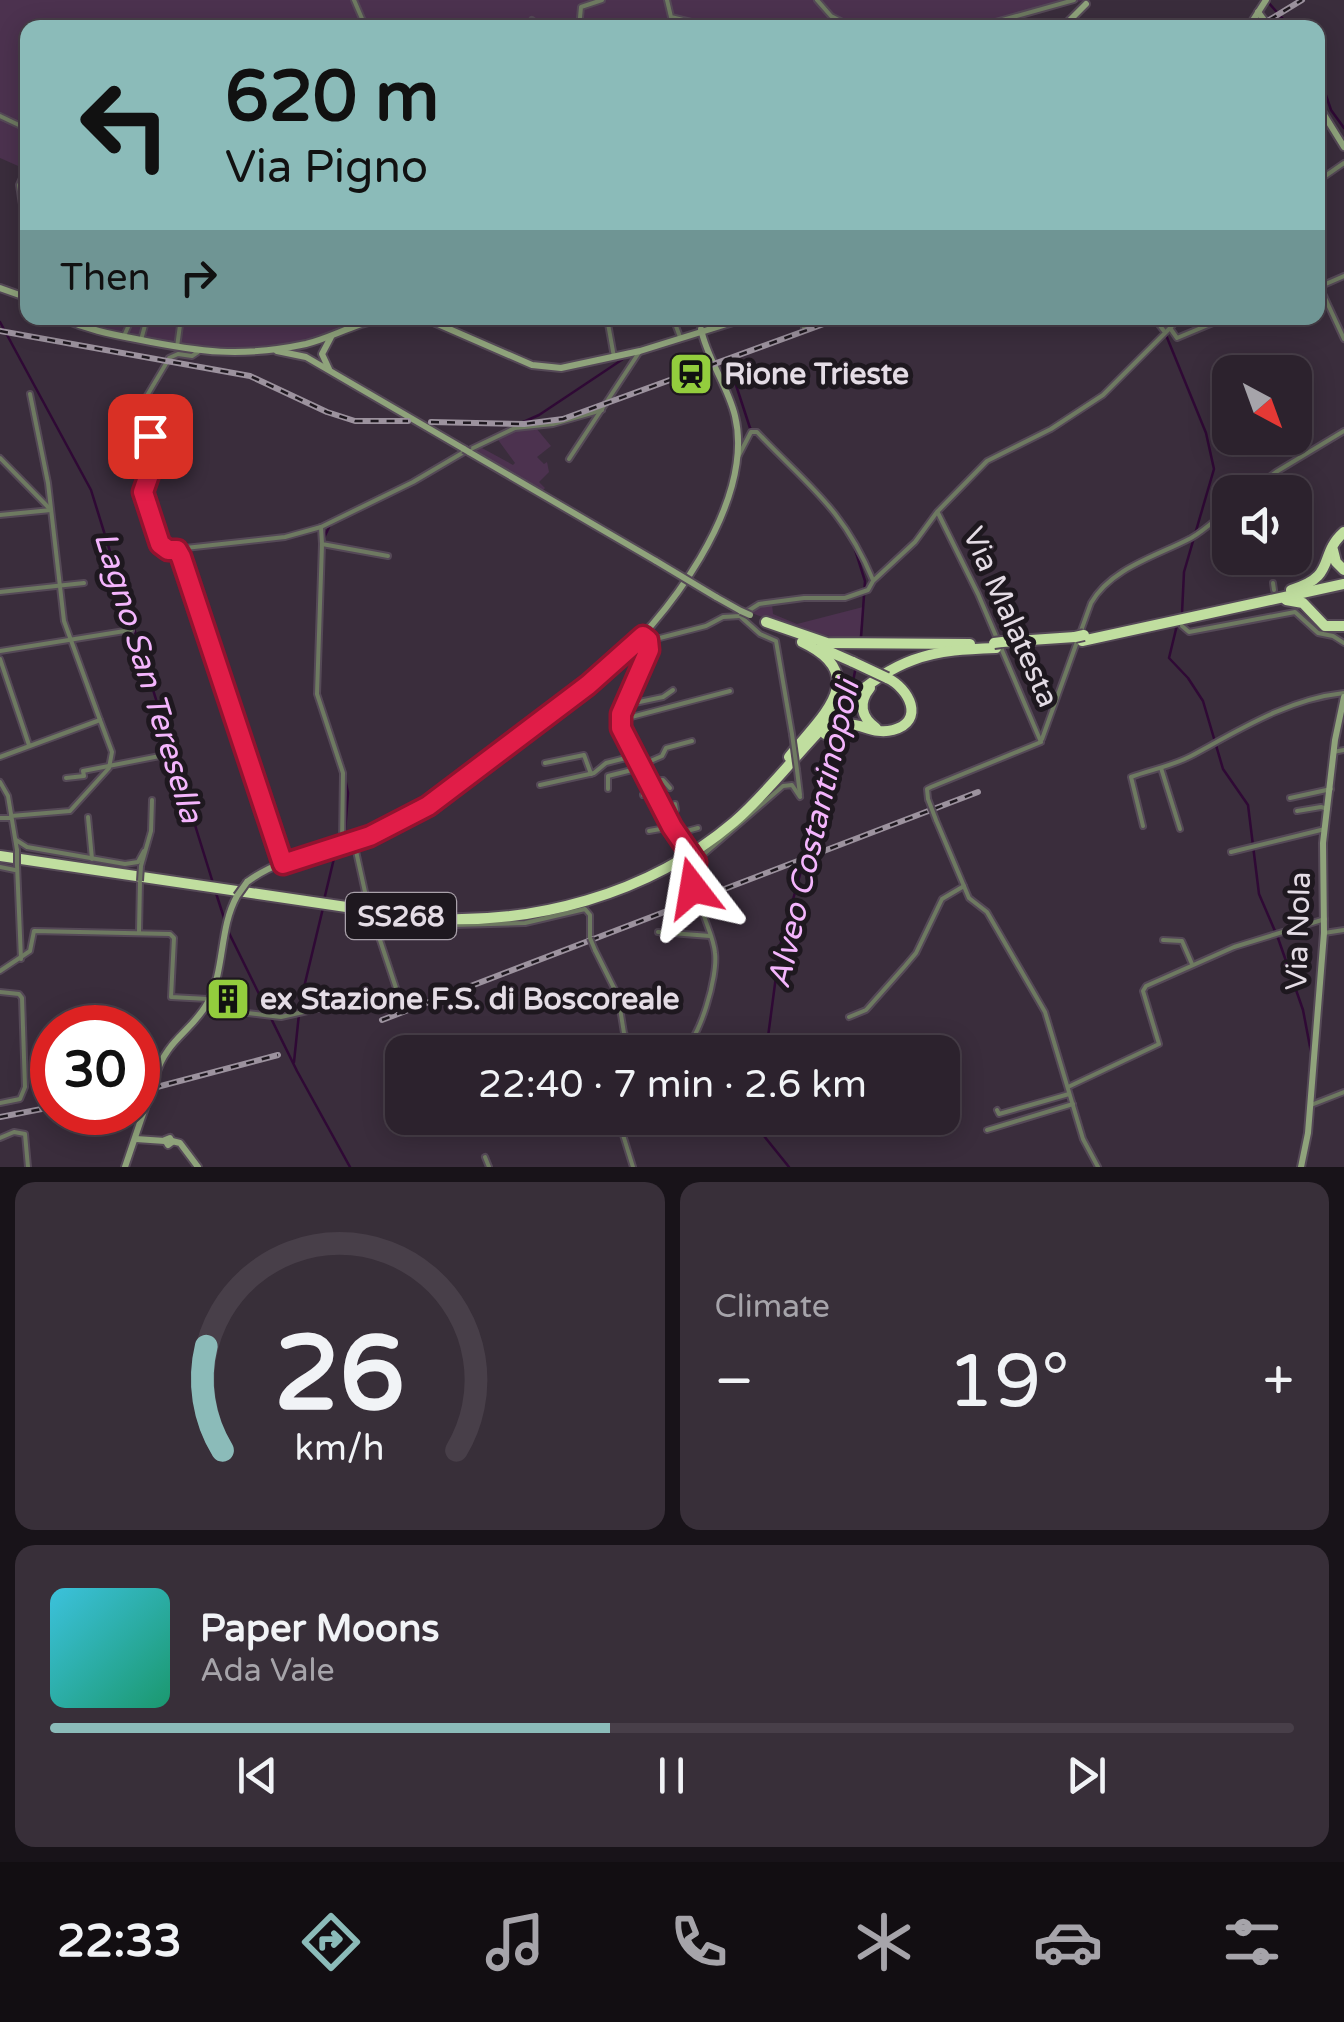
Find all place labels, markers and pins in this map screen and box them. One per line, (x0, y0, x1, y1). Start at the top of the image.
station icon: Rione Trieste (668, 351, 714, 397)
place label: Rione Trieste (724, 356, 909, 393)
pin (108, 394, 193, 479)
building icon: ex Stazione F.S. di Boscoreale (205, 976, 251, 1022)
place label: ex Stazione F.S. di Boscoreale (260, 981, 680, 1018)

